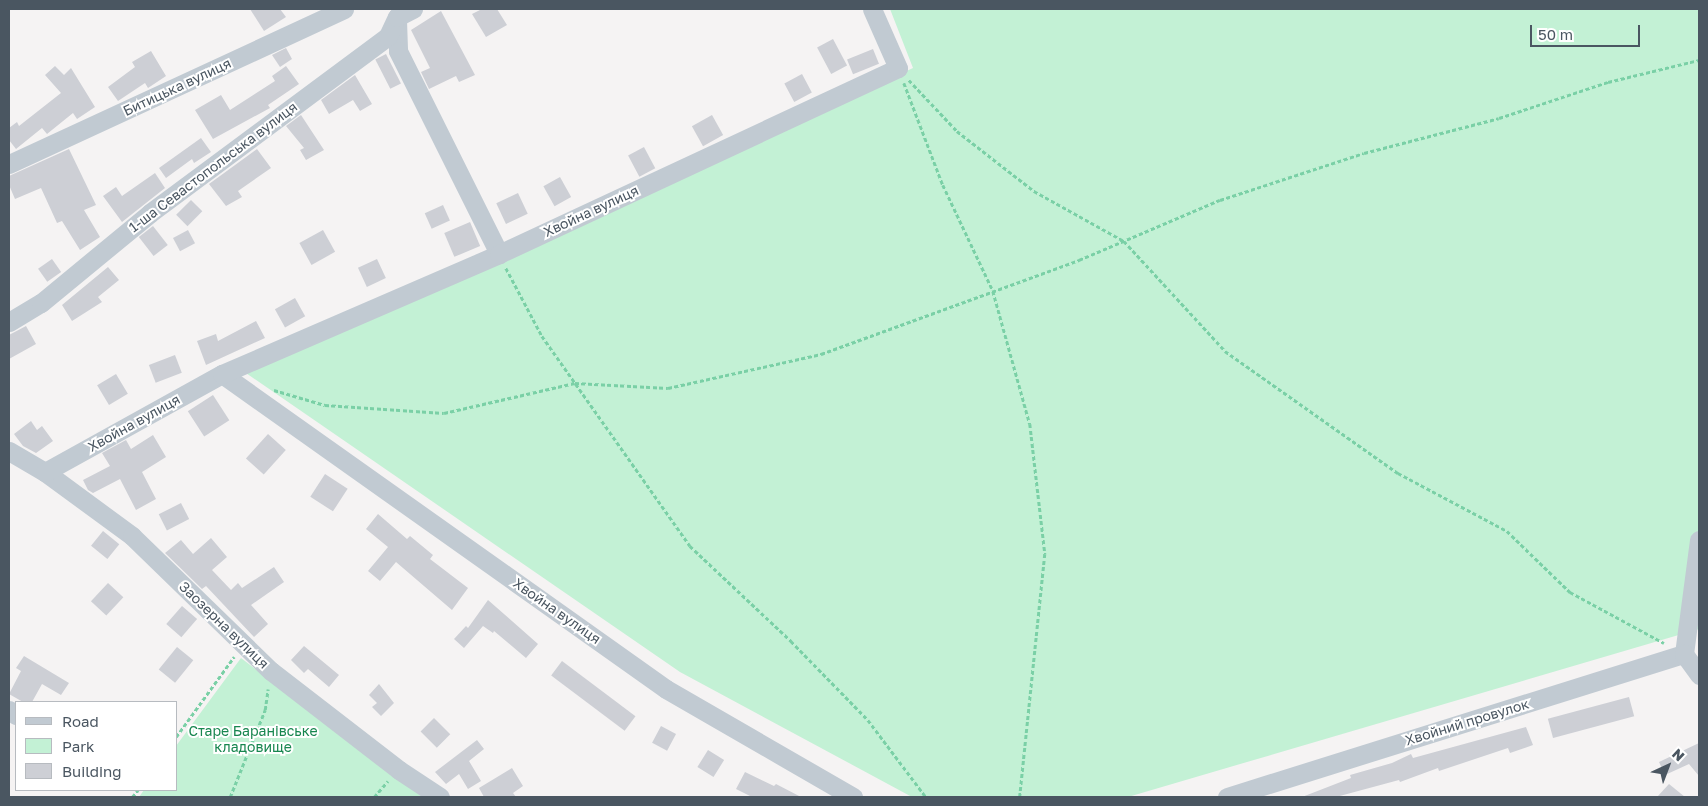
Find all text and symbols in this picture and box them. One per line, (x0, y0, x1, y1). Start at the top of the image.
scale bar (1533, 15, 1643, 47)
text: 50 m (1538, 25, 1573, 43)
street label: Битицька вулиця (120, 55, 234, 119)
street label: 1-ша Севастопольська вулиця (126, 98, 300, 236)
street label: Хвойна вулиця (541, 182, 641, 240)
street label: Хвойна вулиця (85, 391, 183, 455)
street label: Хвойна вулиця (510, 575, 604, 647)
street label: Заозерна вулиця (176, 578, 272, 672)
street label: Хвойний провулок (1403, 695, 1531, 749)
legend (15, 701, 178, 791)
text: Road (62, 712, 99, 730)
park label: Старе Баранівське кладовище (188, 723, 318, 756)
text: Park (62, 737, 94, 755)
north arrow (1643, 741, 1693, 791)
text: N (1669, 745, 1688, 765)
text: Building (62, 762, 122, 780)

